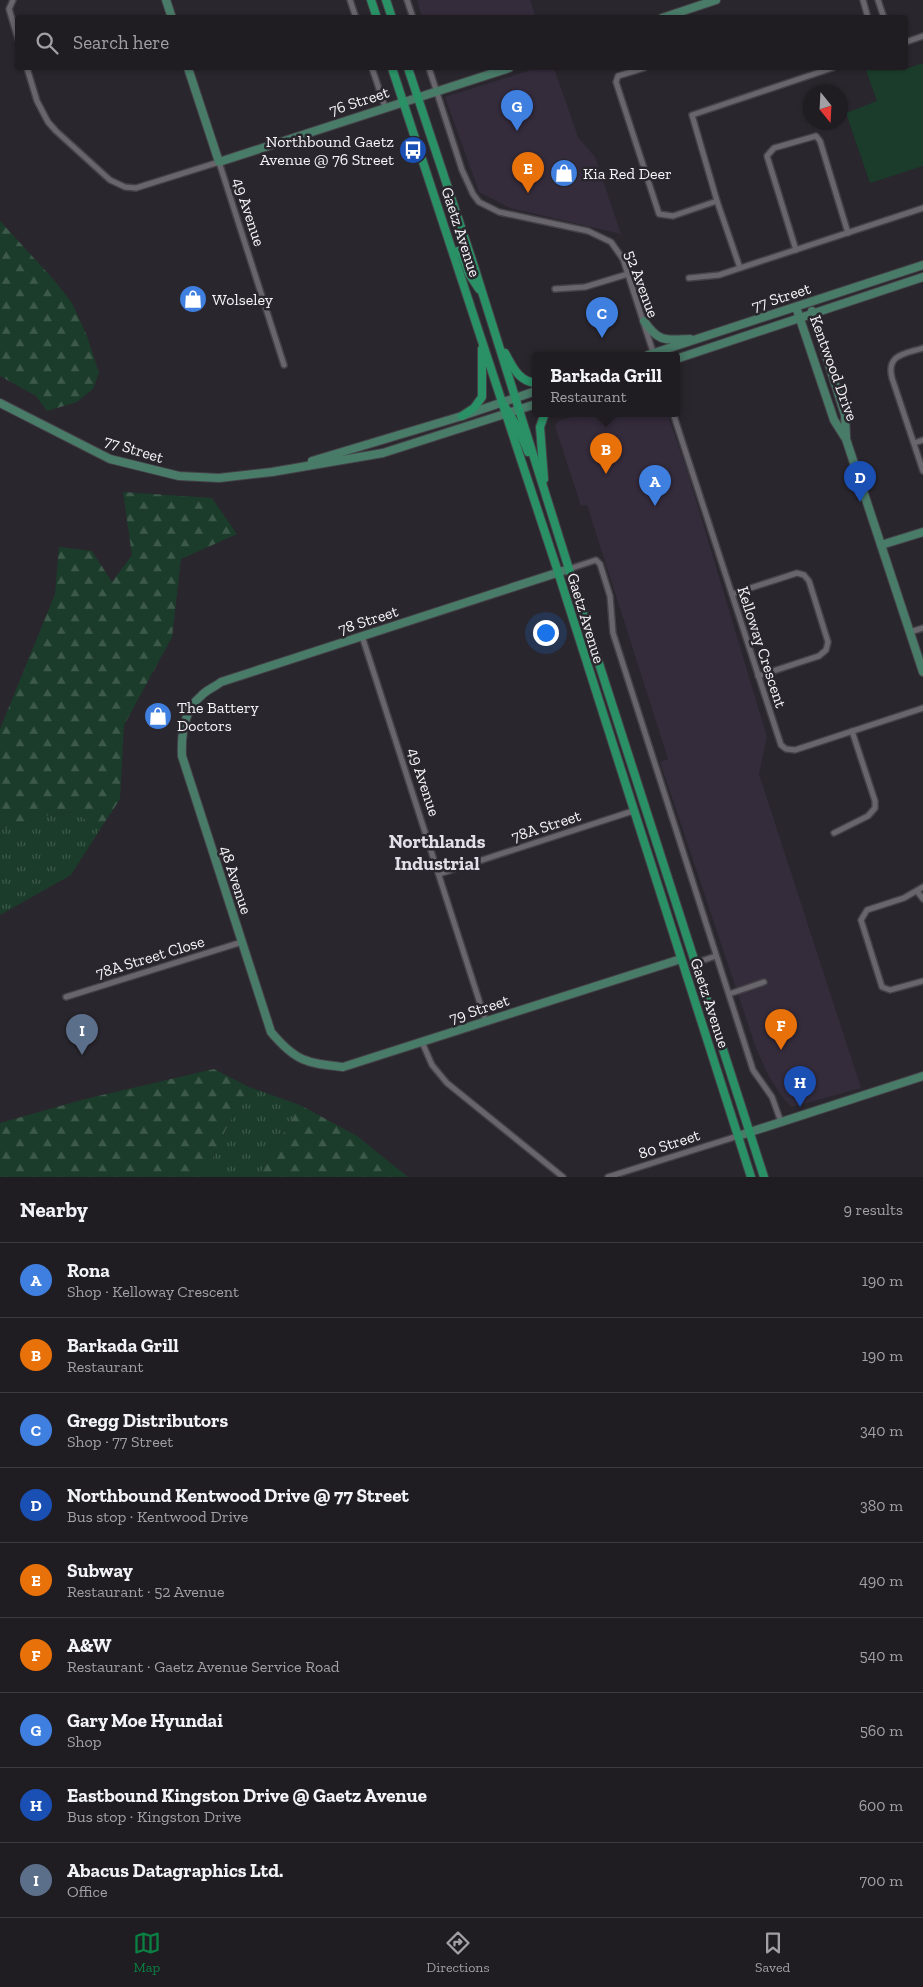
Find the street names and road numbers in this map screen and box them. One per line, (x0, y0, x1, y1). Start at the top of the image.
street label: 76 Street (327, 82, 391, 120)
street label: 49 Avenue (229, 175, 269, 249)
street label: Gaetz Avenue (438, 185, 484, 279)
street label: 52 Avenue (621, 248, 663, 320)
street label: 77 Street (749, 279, 813, 315)
street label: Kentwood Drive (806, 313, 862, 423)
street label: 77 Street (102, 431, 166, 467)
street label: Gaetz Avenue (563, 571, 609, 665)
street label: Kelloway Crescent (733, 584, 791, 710)
street label: 78 Street (336, 601, 400, 639)
street label: 49 Avenue (404, 745, 444, 819)
street label: 78A Street (509, 806, 583, 846)
street label: 48 Avenue (216, 843, 256, 917)
street label: 78A Street Close (93, 931, 207, 983)
street label: Gaetz Avenue (687, 956, 733, 1050)
street label: 79 Street (447, 990, 511, 1028)
street label: 80 Street (636, 1125, 702, 1163)

